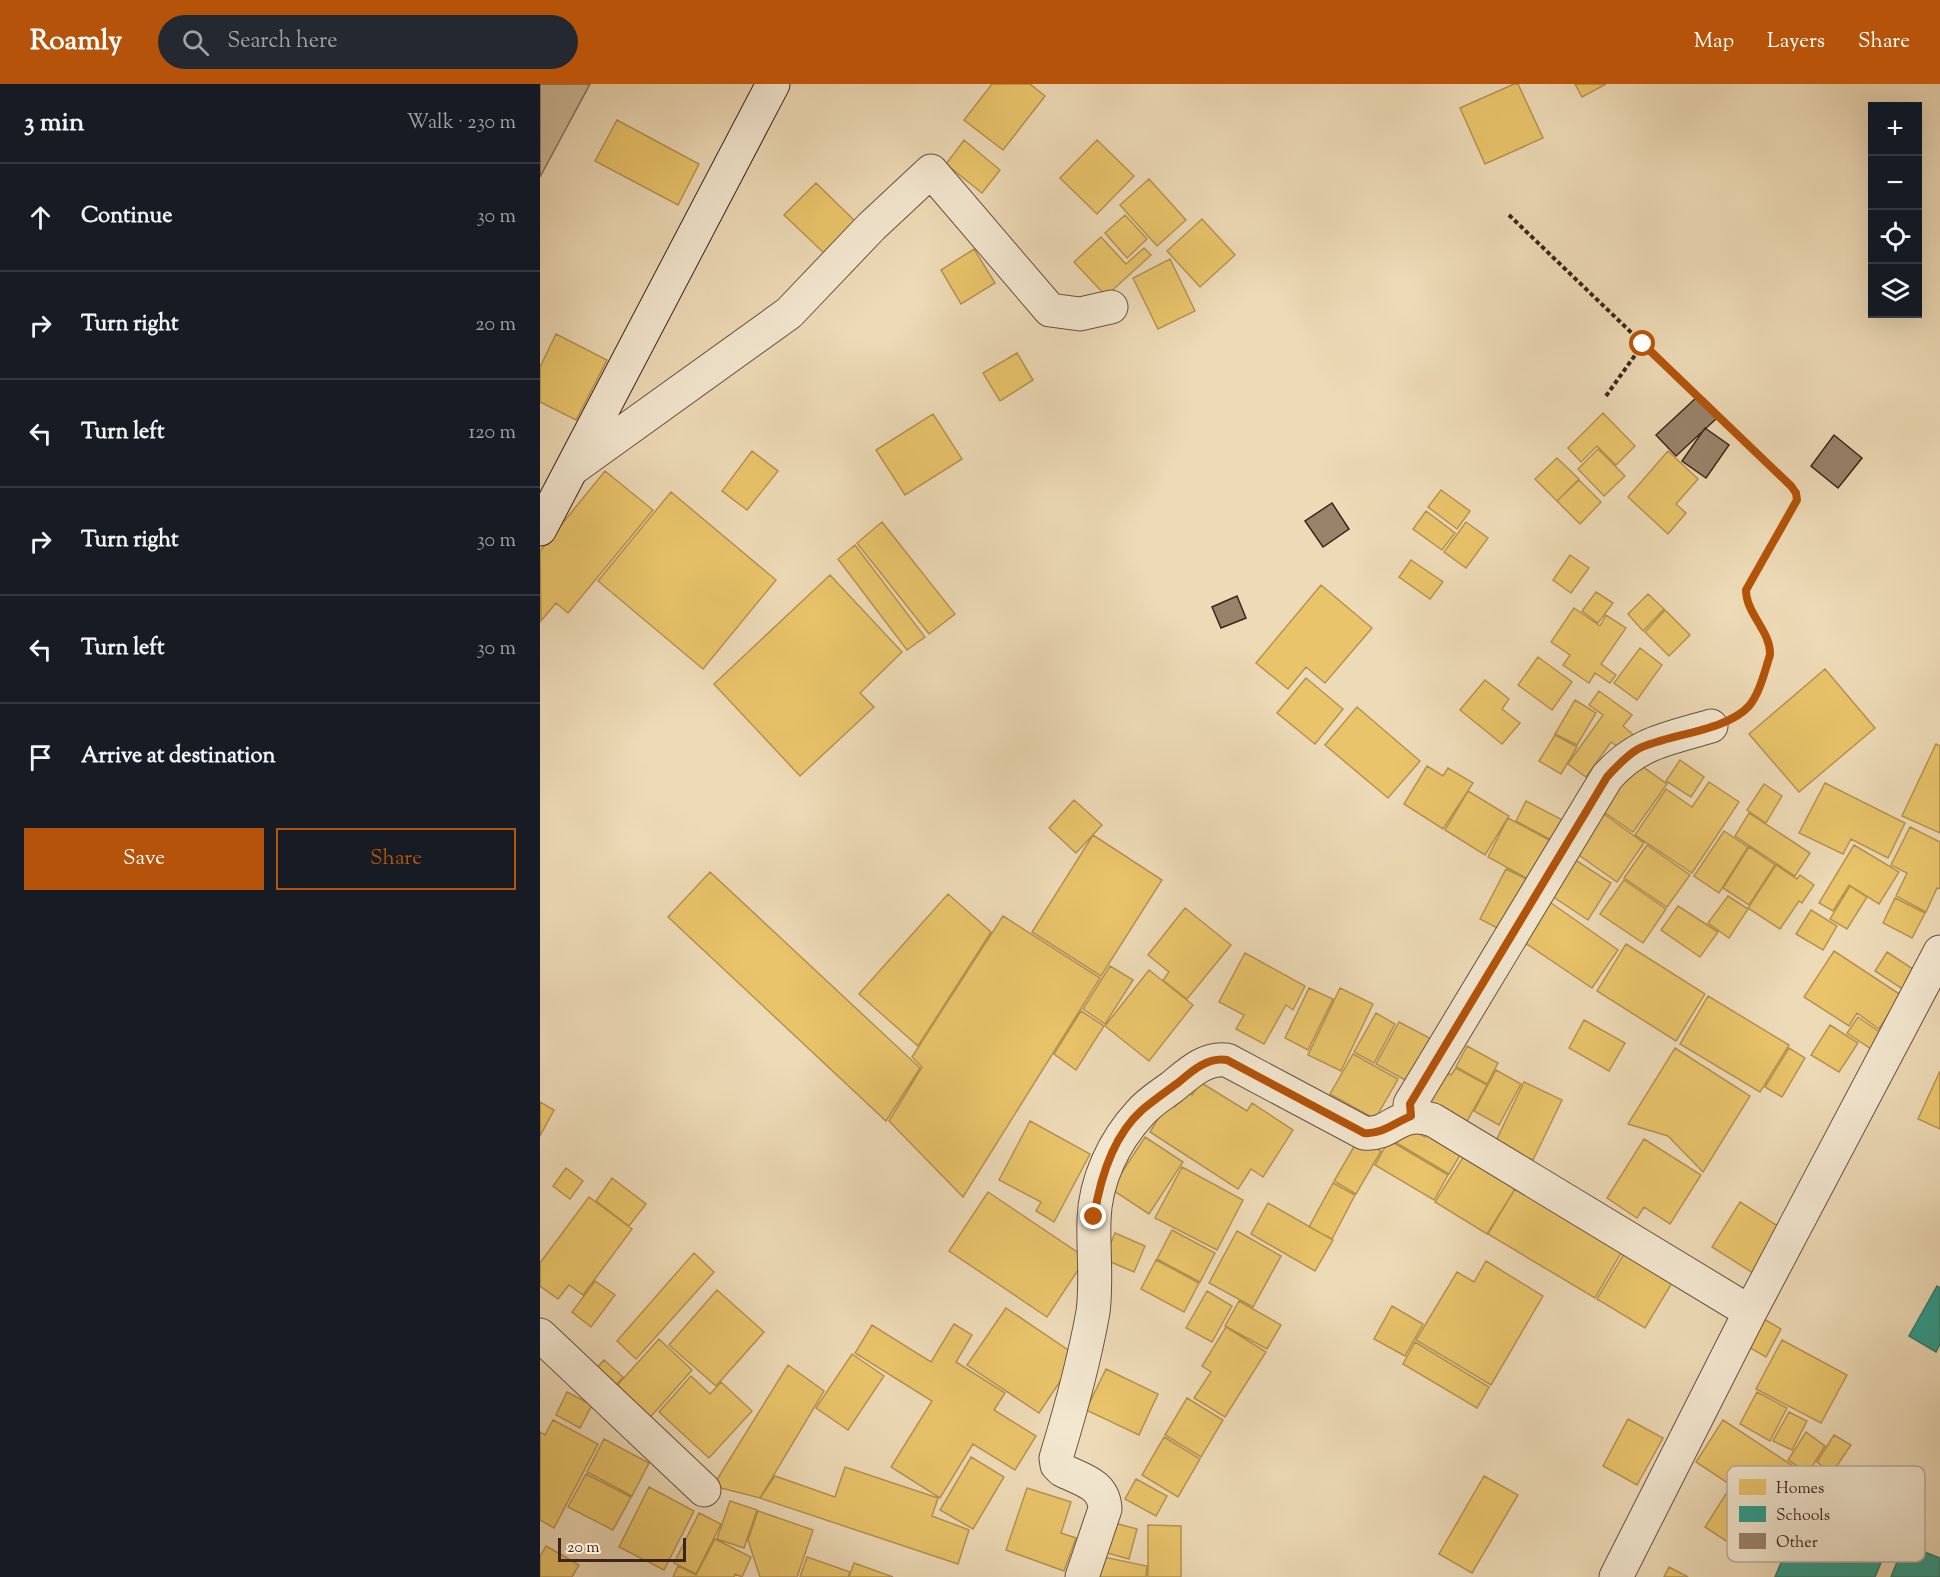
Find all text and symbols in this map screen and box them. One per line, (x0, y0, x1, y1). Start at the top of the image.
search box (158, 15, 578, 69)
text: Roamly (30, 22, 122, 62)
icon: search (179, 26, 212, 59)
text: Search here (227, 26, 338, 58)
text: Map (1694, 27, 1734, 57)
text: Layers (1767, 27, 1825, 57)
text: Share (1858, 27, 1910, 57)
map controls (1868, 102, 1922, 318)
button: + (1868, 102, 1922, 156)
text: 3 min (24, 105, 84, 142)
text: Walk · 230 m (407, 109, 516, 138)
button: − (1868, 156, 1922, 210)
icon: ahead (24, 201, 57, 234)
text: Continue (81, 201, 172, 233)
text: 30 m (477, 203, 516, 232)
button: locate (1868, 210, 1922, 264)
button: layers (1868, 264, 1922, 318)
icon: right (24, 309, 57, 342)
text: Turn right (81, 309, 178, 341)
text: 20 m (475, 311, 516, 340)
route start (1629, 330, 1655, 356)
icon: left (24, 417, 57, 450)
text: Turn left (81, 417, 164, 449)
text: 120 m (468, 419, 516, 448)
icon: right (24, 525, 57, 558)
text: Turn right (81, 525, 178, 557)
text: 30 m (477, 527, 516, 556)
icon: left (24, 633, 57, 666)
text: Turn left (81, 633, 164, 665)
text: 30 m (477, 635, 516, 664)
icon: arrive (24, 741, 57, 774)
text: Arrive at destination (81, 741, 276, 773)
button: Save (24, 828, 264, 890)
button: Share (276, 828, 516, 890)
route end (1080, 1203, 1106, 1229)
legend (1727, 1466, 1925, 1562)
text: Homes (1776, 1478, 1824, 1501)
text: Schools (1776, 1505, 1830, 1528)
text: Other (1776, 1532, 1818, 1555)
scale bar (558, 1535, 686, 1562)
text: 20 m (567, 1537, 600, 1560)

